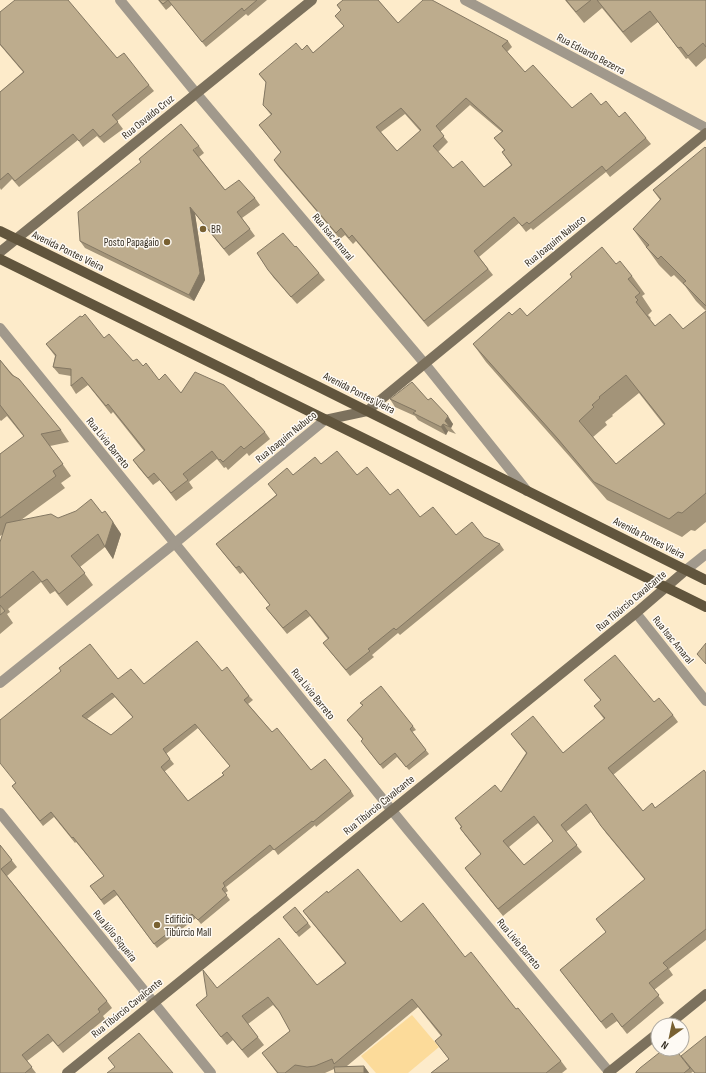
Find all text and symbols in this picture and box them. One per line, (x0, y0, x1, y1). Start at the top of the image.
street label: Rua Eduardo Bezerra (555, 31, 627, 77)
street label: Rua Osvaldo Cruz (119, 92, 177, 142)
street label: Rua Isac Amaral (309, 211, 357, 263)
street label: Rua Joaquim Nabuco (522, 212, 588, 270)
place label: BR (211, 223, 221, 236)
marker: BR (198, 224, 208, 234)
street label: Avenida Pontes Vieira (29, 227, 106, 274)
place label: Posto Papagaio (104, 236, 159, 249)
marker: Posto Papagaio (162, 237, 172, 247)
street label: Avenida Pontes Vieira (320, 369, 397, 417)
street label: Rua Joaquim Nabuco (253, 408, 319, 466)
street label: Rua Lívio Barreto (83, 415, 133, 471)
street label: Avenida Pontes Vieira (610, 514, 687, 562)
street label: Rua Tibúrcio Cavalcante (593, 568, 669, 634)
street label: Rua Isac Amaral (650, 614, 696, 666)
street label: Rua Lívio Barreto (288, 666, 338, 722)
street label: Rua Tibúrcio Cavalcante (341, 772, 417, 838)
street label: Rua Júlio Siqueira (90, 908, 140, 964)
place label: Edifício Tibúrcio Mall (165, 913, 211, 939)
street label: Rua Lívio Barreto (494, 916, 544, 972)
marker: Edifício Tibúrcio Mall (152, 920, 162, 930)
street label: Rua Tibúrcio Cavalcante (89, 975, 165, 1041)
north arrow (650, 1017, 690, 1057)
text: N (659, 1038, 671, 1052)

